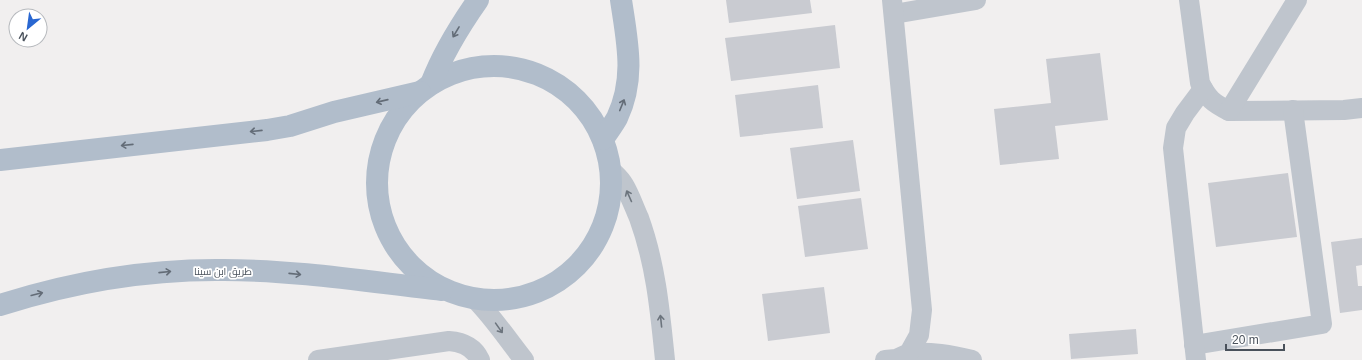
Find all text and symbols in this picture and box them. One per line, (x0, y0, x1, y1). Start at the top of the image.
north arrow (8, 8, 48, 48)
one-way arrow (451, 26, 459, 38)
text: N (17, 30, 30, 44)
one-way arrow (376, 97, 389, 105)
one-way arrow (618, 99, 626, 111)
one-way arrow (250, 127, 263, 135)
one-way arrow (121, 142, 134, 149)
one-way arrow (625, 190, 632, 202)
street label: طريق ابن سينا (194, 266, 252, 278)
one-way arrow (158, 268, 171, 276)
one-way arrow (288, 270, 301, 278)
one-way arrow (31, 290, 44, 298)
one-way arrow (657, 315, 665, 328)
one-way arrow (495, 322, 503, 333)
scale bar (1226, 326, 1284, 352)
text: 20 m (1232, 333, 1259, 347)

